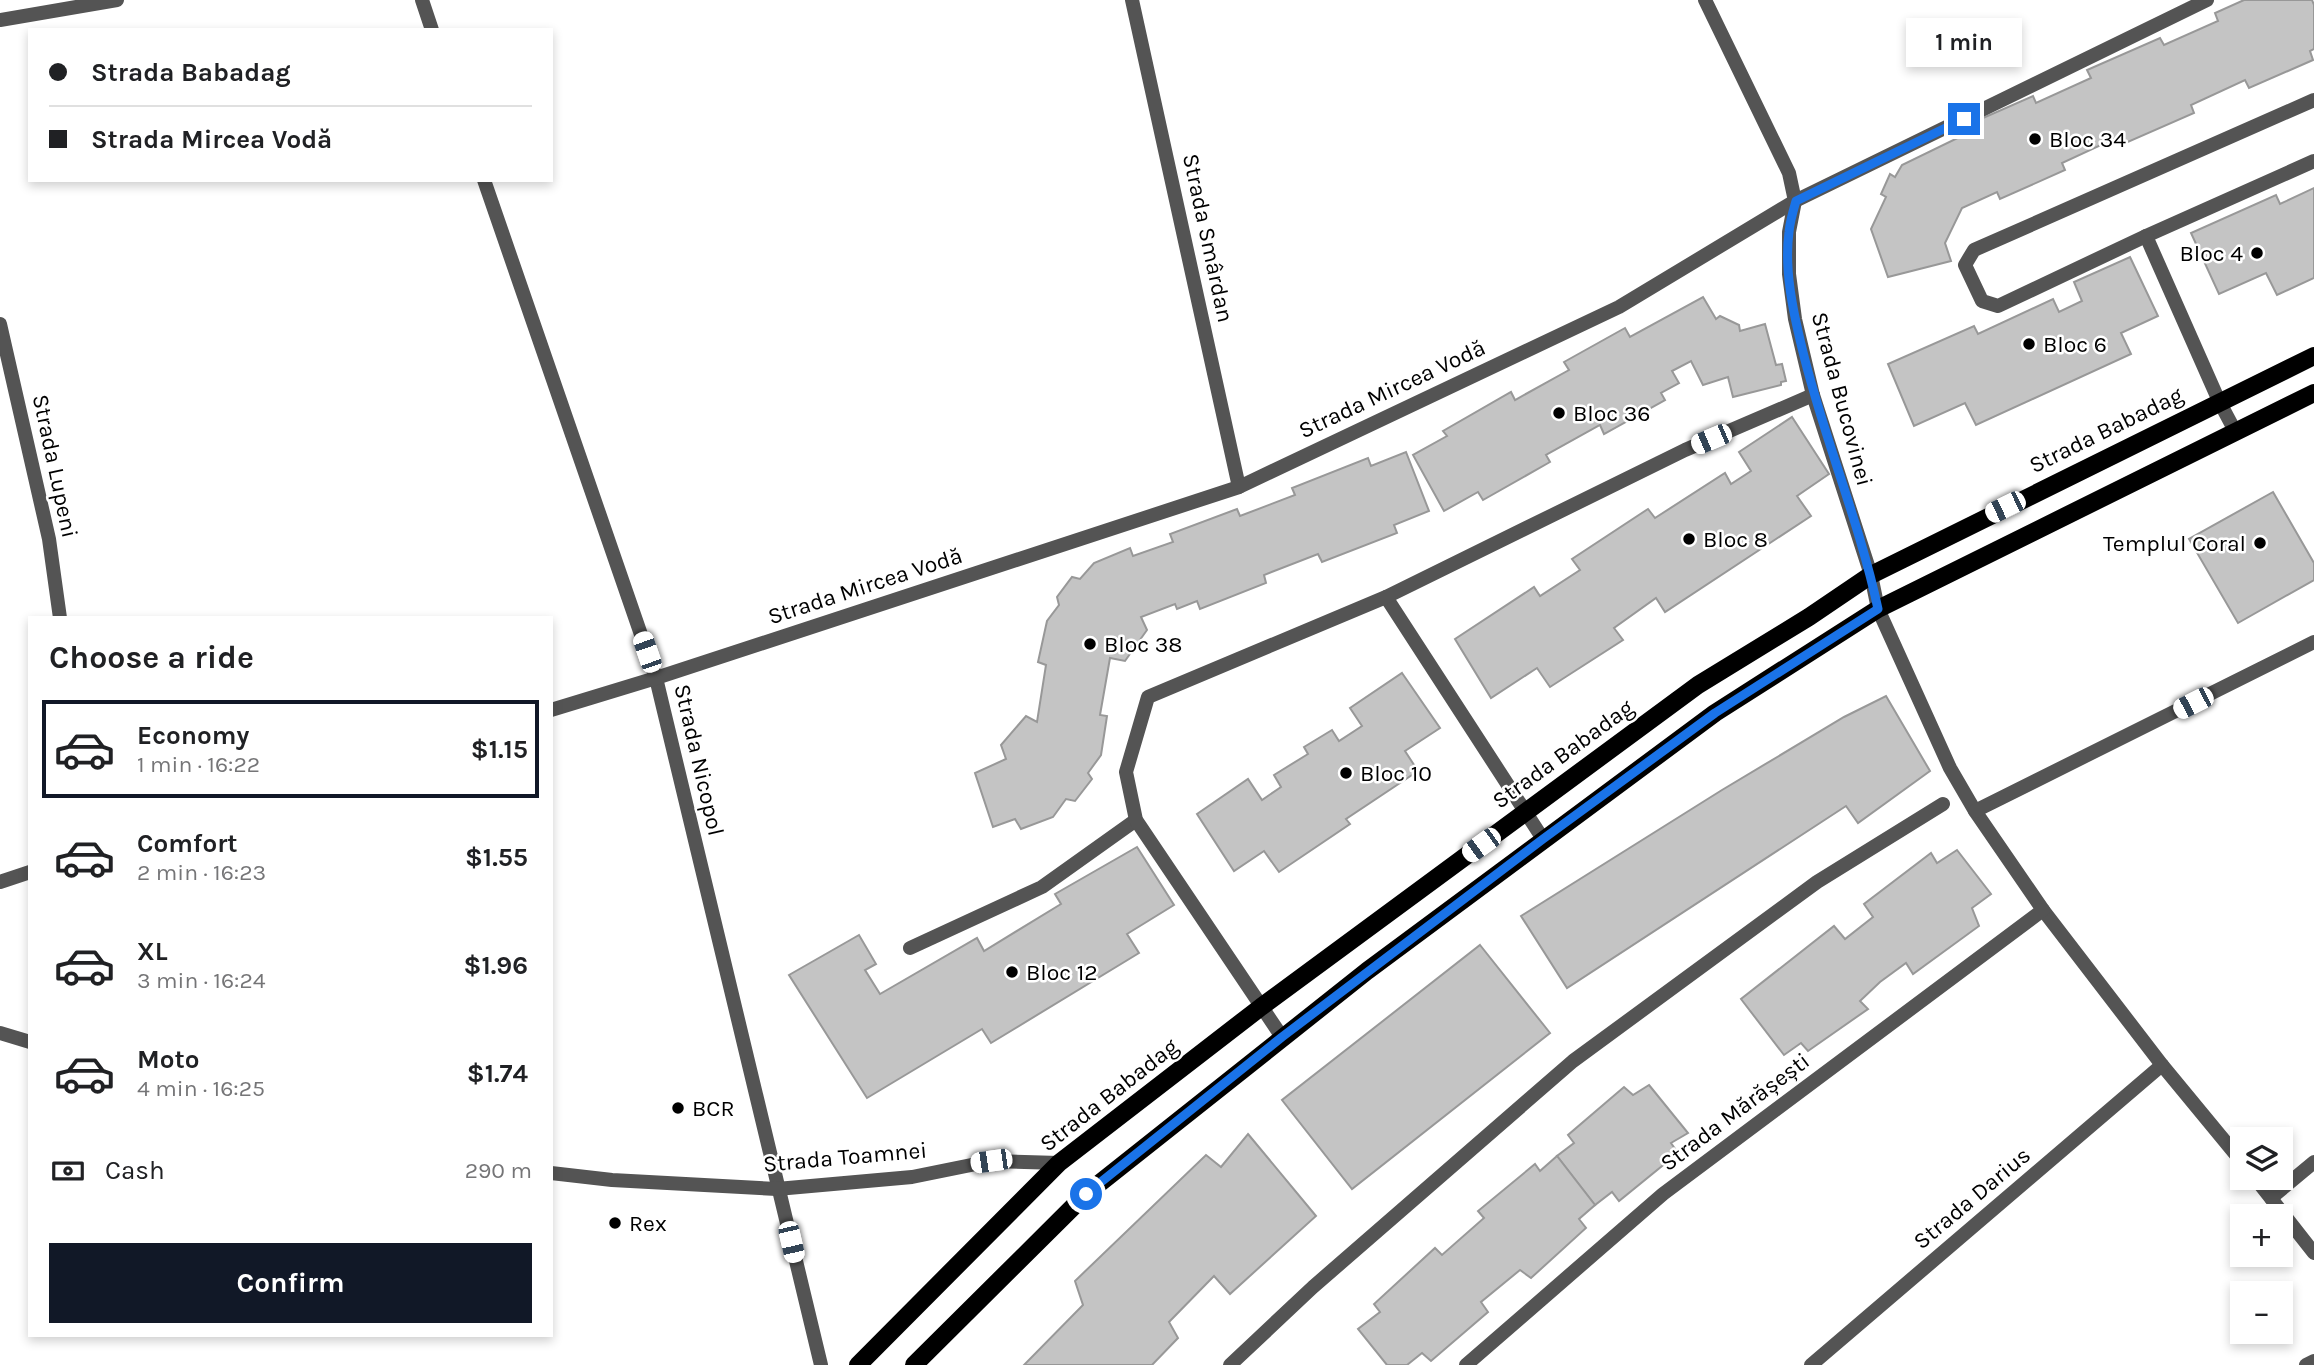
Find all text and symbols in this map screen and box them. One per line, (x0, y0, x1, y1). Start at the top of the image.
callout: 1 min (1906, 18, 2022, 66)
text: 1 min (1935, 29, 1993, 56)
text: Strada Babadag (91, 57, 291, 88)
route end (1948, 103, 1980, 135)
text: Strada Mircea Vodă (91, 124, 332, 155)
place label: Bloc 34 (2049, 126, 2126, 153)
marker: Bloc 34 (2027, 131, 2043, 147)
street label: Strada Smârdan (1177, 151, 1239, 325)
place label: Bloc 4 (2180, 240, 2243, 267)
marker: Bloc 4 (2249, 245, 2265, 261)
street label: Strada Bucovinei (1806, 309, 1878, 489)
place label: Bloc 6 (2043, 331, 2107, 358)
street label: Strada Mircea Vodă (1294, 334, 1490, 444)
marker: Bloc 6 (2021, 336, 2037, 352)
street label: Strada Babadag (2025, 381, 2187, 479)
street label: Strada Lupeni (27, 392, 83, 540)
place label: Bloc 36 (1573, 400, 1650, 427)
marker: Bloc 36 (1551, 405, 1567, 421)
car (1688, 421, 1735, 457)
car (1982, 488, 2029, 526)
place label: Bloc 8 (1703, 526, 1768, 553)
place label: Templul Coral (2103, 530, 2246, 557)
marker: Bloc 8 (1681, 531, 1697, 547)
marker: Templul Coral (2252, 535, 2268, 551)
street label: Strada Mircea Vodă (764, 542, 966, 630)
car (631, 629, 664, 675)
place label: Bloc 38 (1104, 631, 1182, 658)
marker: Bloc 38 (1082, 636, 1098, 652)
text: Choose a ride (49, 639, 254, 676)
street label: Strada Nicopol (668, 682, 730, 838)
car (2170, 684, 2217, 722)
street label: Strada Babadag (1487, 694, 1639, 814)
icon: car (53, 718, 116, 781)
text: Economy (137, 720, 249, 751)
text: $1.15 (471, 734, 528, 765)
text: 1 min · 16:22 (137, 751, 260, 778)
place label: Bloc 10 (1360, 760, 1432, 787)
marker: Bloc 10 (1338, 765, 1354, 781)
car (1458, 824, 1505, 866)
icon: car (53, 826, 116, 889)
text: Comfort (137, 828, 238, 859)
text: $1.55 (465, 842, 528, 873)
text: 2 min · 16:23 (137, 859, 266, 886)
icon: car (53, 934, 116, 997)
text: XL (137, 936, 168, 967)
text: $1.96 (464, 950, 528, 981)
place label: Bloc 12 (1026, 959, 1098, 986)
marker: Bloc 12 (1004, 964, 1020, 980)
text: 3 min · 16:24 (137, 967, 266, 994)
street label: Strada Babadag (1035, 1033, 1183, 1157)
icon: car (53, 1042, 116, 1105)
text: Moto (137, 1044, 199, 1075)
street label: Strada Mărășești (1655, 1047, 1815, 1177)
text: $1.74 (467, 1058, 528, 1089)
text: 4 min · 16:25 (137, 1075, 265, 1102)
place label: BCR (692, 1095, 734, 1122)
marker: BCR (670, 1100, 686, 1116)
map controls (2230, 1127, 2293, 1344)
button: layers (2230, 1127, 2293, 1190)
street label: Strada Toamnei (762, 1136, 928, 1178)
street label: Strada Darius (1908, 1141, 2036, 1255)
car (969, 1148, 1014, 1174)
icon: cash (49, 1152, 87, 1190)
text: Cash (105, 1155, 165, 1186)
text: 290 m (465, 1157, 532, 1184)
route start (1070, 1178, 1102, 1210)
button: + (2230, 1204, 2293, 1267)
place label: Rex (629, 1210, 667, 1237)
marker: Rex (607, 1215, 623, 1231)
car (777, 1219, 806, 1265)
button: Confirm (49, 1243, 532, 1323)
button: − (2230, 1281, 2293, 1344)

